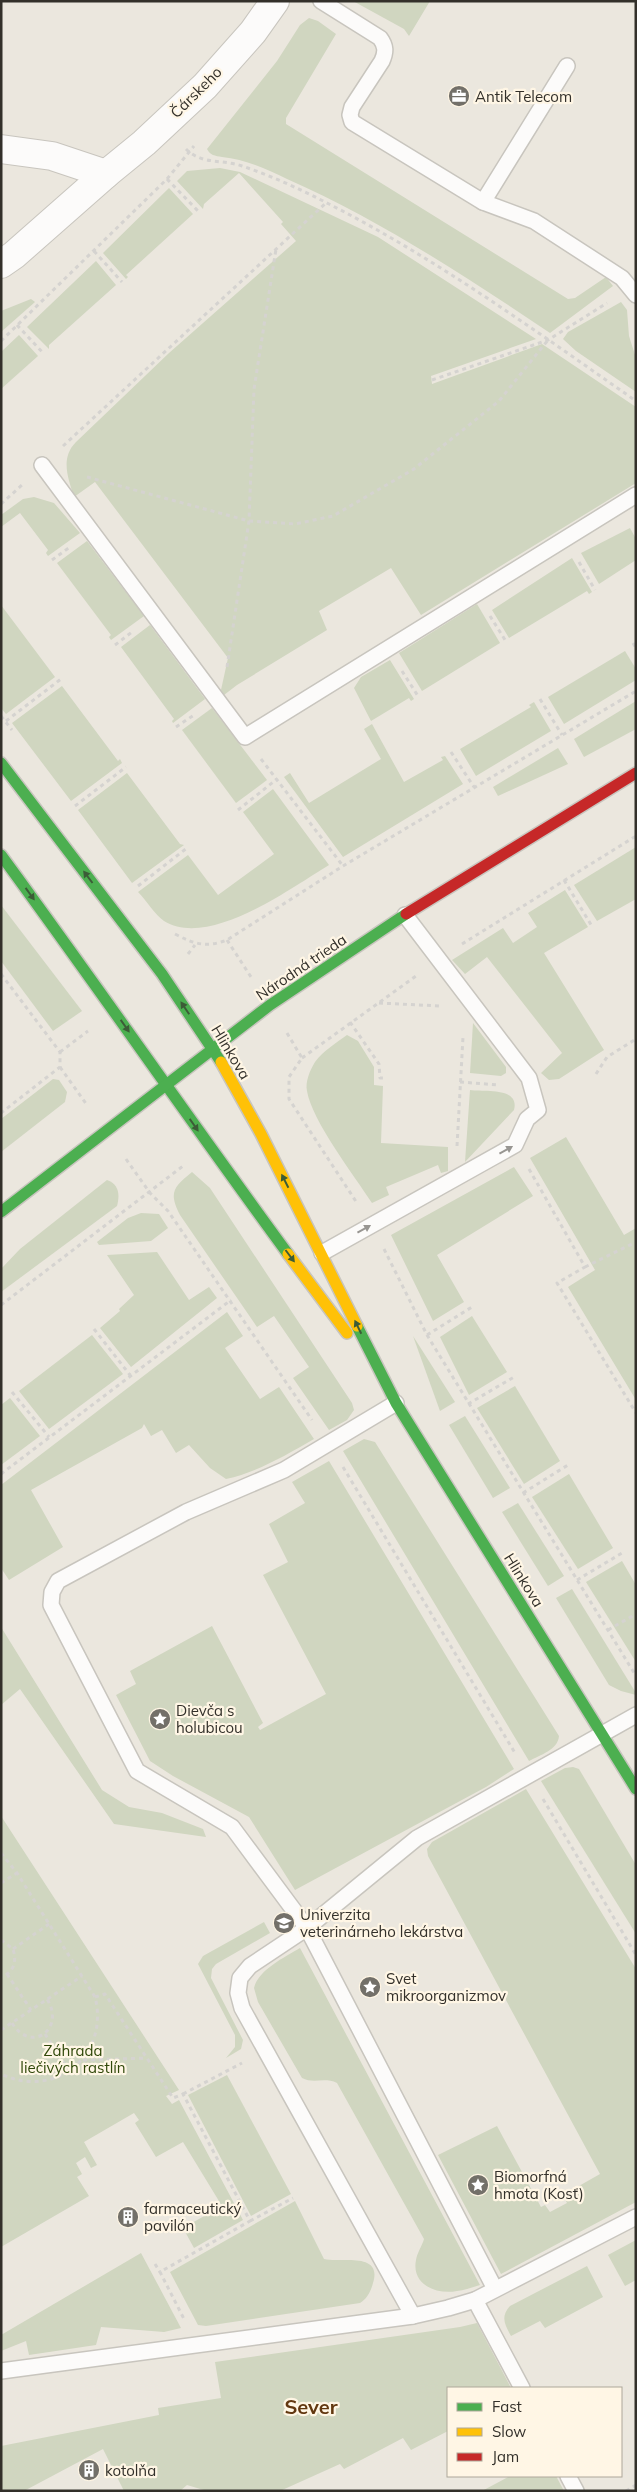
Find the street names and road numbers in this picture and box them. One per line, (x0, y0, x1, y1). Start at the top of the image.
street label: Čárskeho (166, 62, 226, 122)
street label: Národná trieda (252, 930, 350, 1004)
street label: Hlinkova (207, 1021, 255, 1083)
street label: Hlinkova (500, 1549, 548, 1611)

